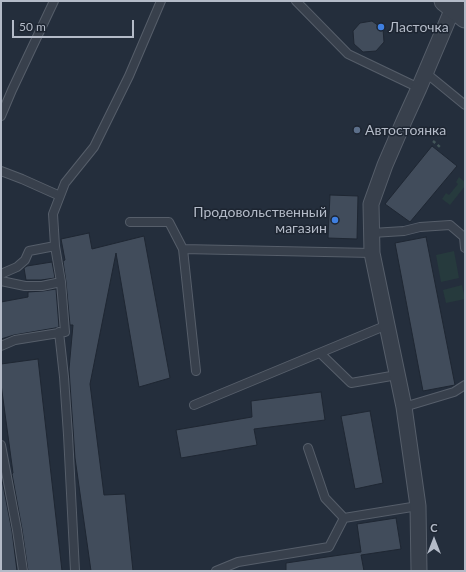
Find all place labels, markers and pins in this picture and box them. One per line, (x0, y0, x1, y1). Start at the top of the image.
place label: Ласточка (389, 19, 449, 35)
marker: Ласточка (376, 22, 386, 32)
place label: Автостоянка (365, 122, 446, 138)
marker: Автостоянка (352, 125, 362, 135)
place label: Продовольственный магазин (193, 204, 327, 236)
marker: Продовольственный магазин (330, 215, 340, 225)

